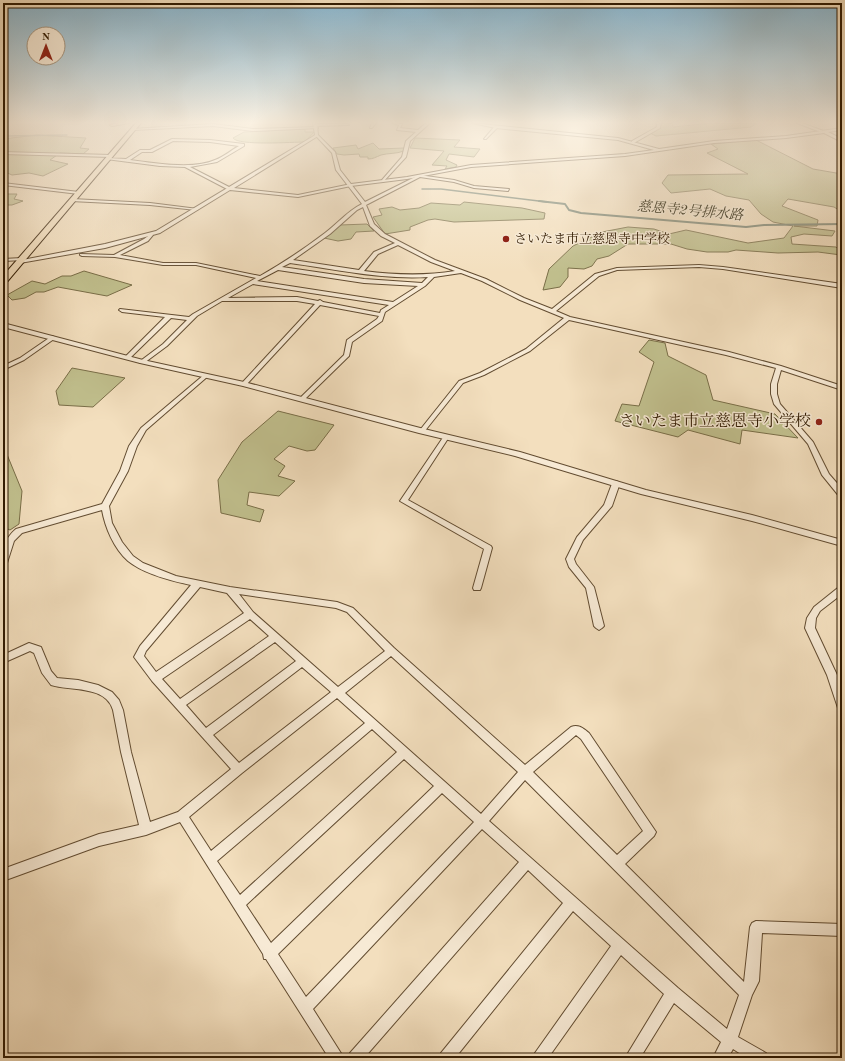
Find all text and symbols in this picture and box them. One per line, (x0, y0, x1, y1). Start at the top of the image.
north arrow (26, 26, 66, 66)
text: N (42, 32, 51, 43)
water label: 慈恩寺2号排水路 (637, 198, 745, 223)
place label: さいたま市立慈恩寺中学校 (514, 232, 670, 246)
marker: さいたま市立慈恩寺中学校 (501, 234, 511, 244)
place label: さいたま市立慈恩寺小学校 (619, 412, 811, 430)
marker: さいたま市立慈恩寺小学校 (814, 417, 824, 427)

